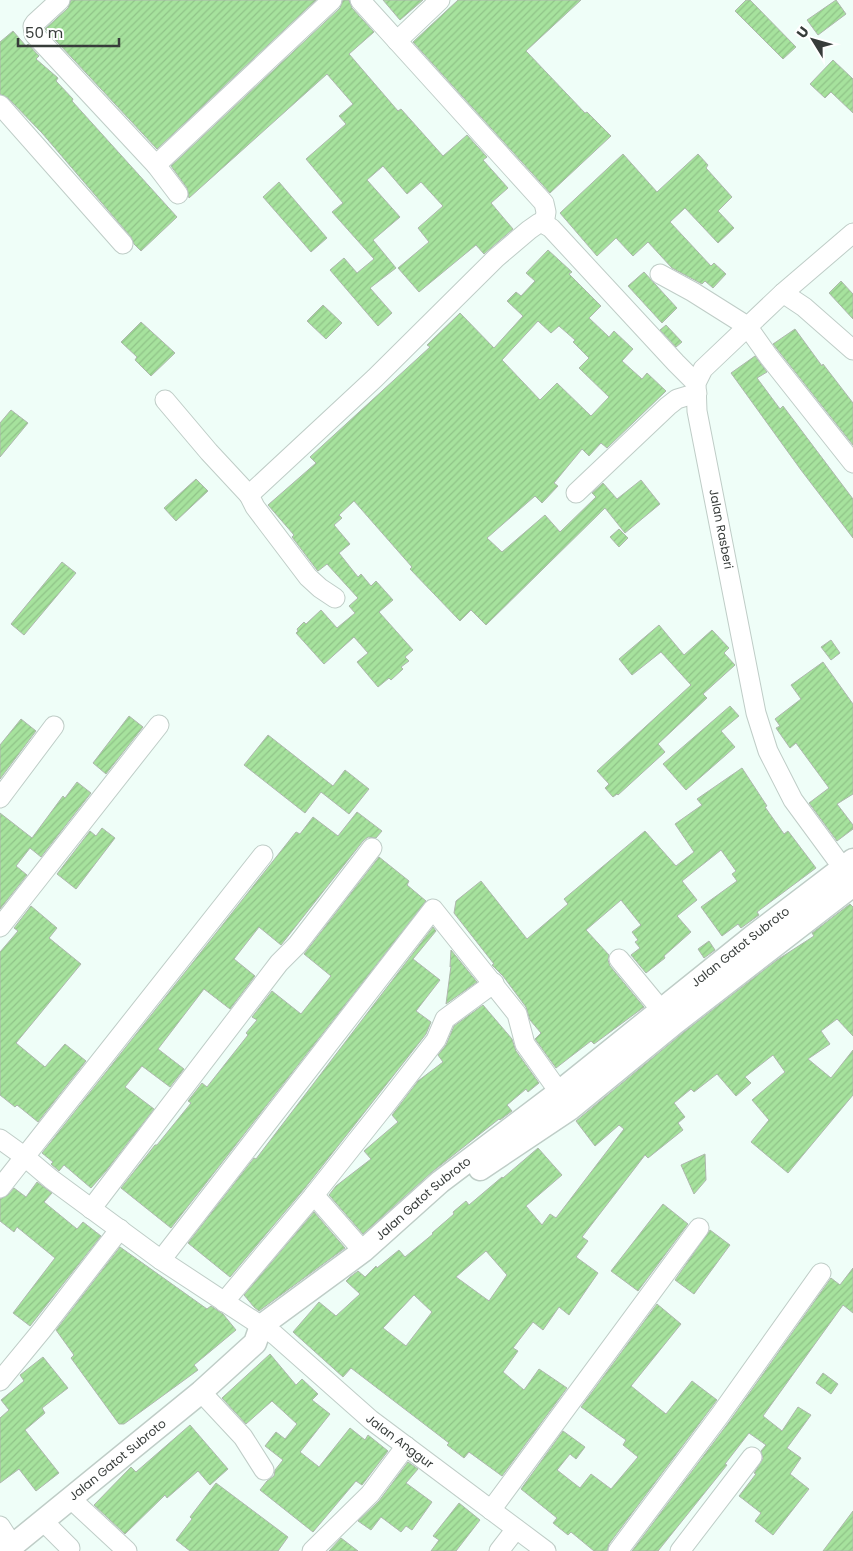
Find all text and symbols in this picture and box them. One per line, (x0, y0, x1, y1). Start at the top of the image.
scale bar (18, 15, 119, 47)
north arrow (788, 15, 838, 65)
text: 50 m (25, 22, 63, 43)
text: U (792, 22, 814, 42)
street label: Jalan Rasberi (705, 487, 738, 570)
street label: Jalan Gatot Subroto (687, 902, 793, 991)
street label: Jalan Gatot Subroto (372, 1152, 474, 1244)
street label: Jalan Anggur (362, 1410, 438, 1472)
street label: Jalan Gatot Subroto (65, 1415, 170, 1504)

